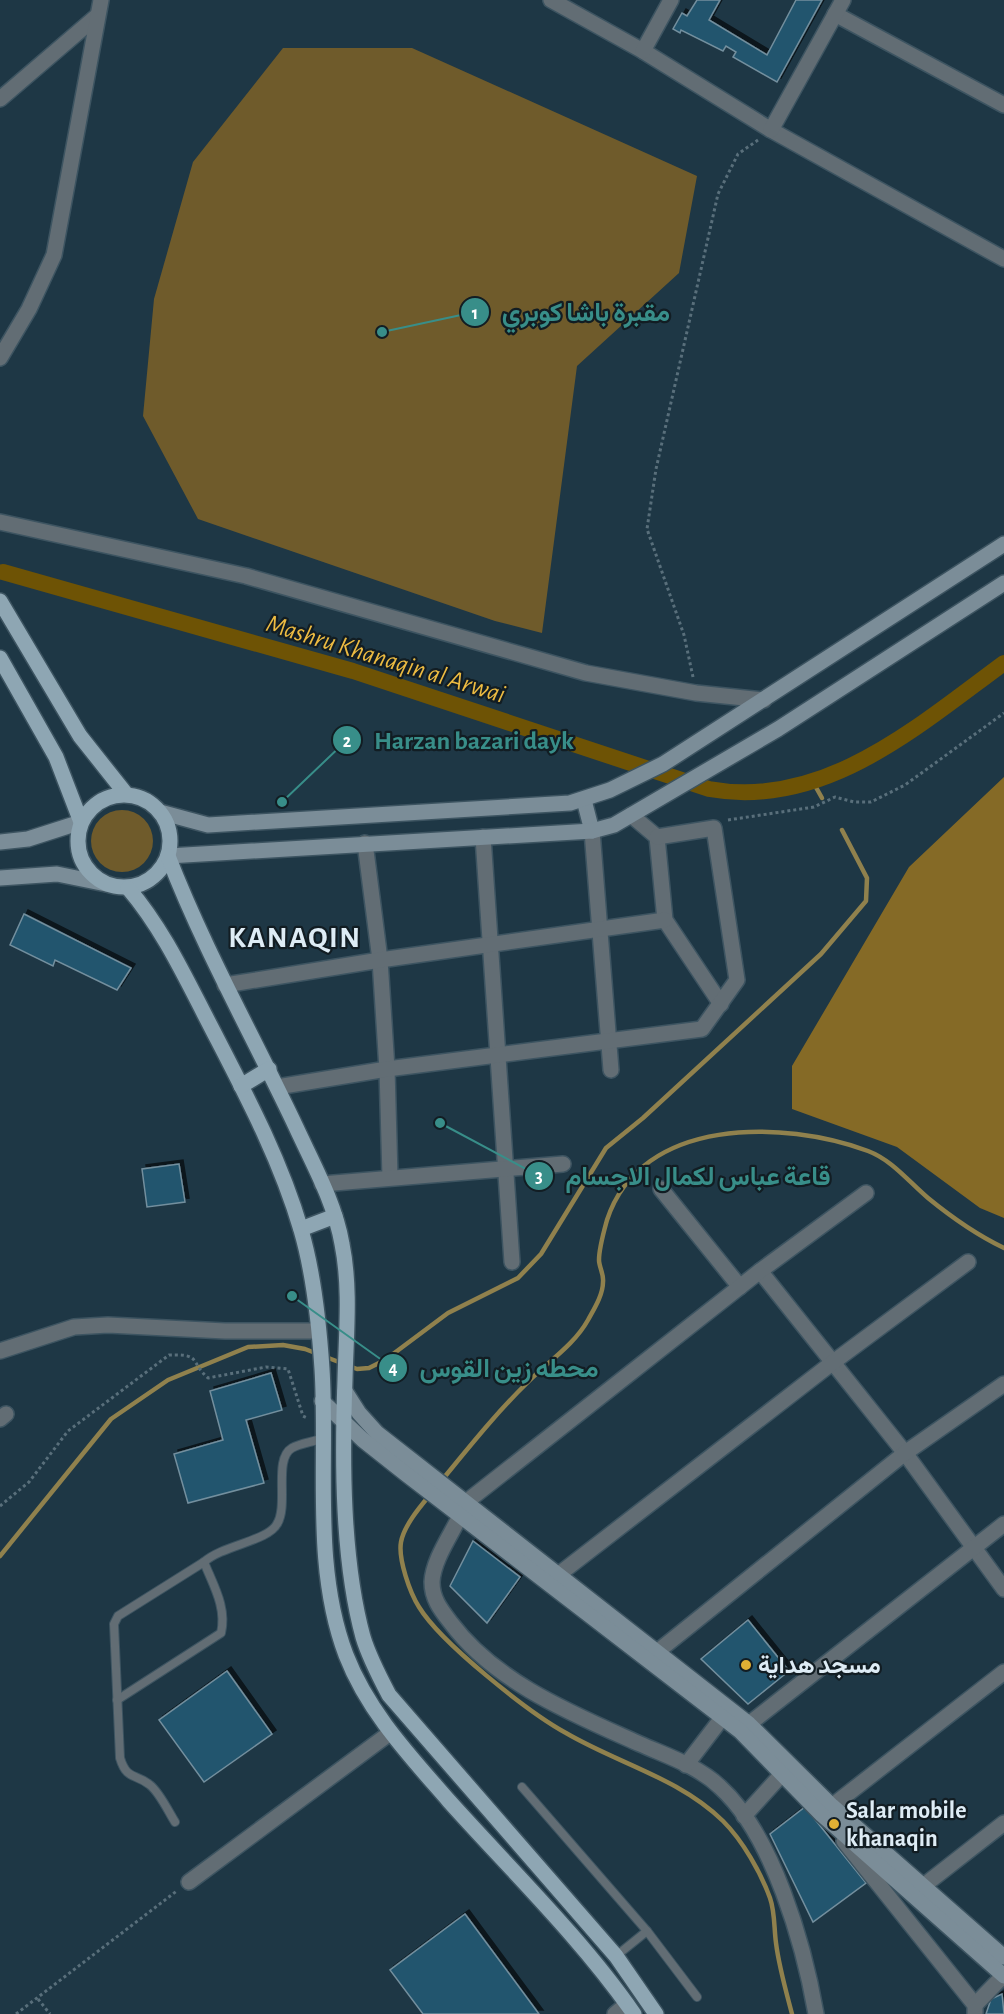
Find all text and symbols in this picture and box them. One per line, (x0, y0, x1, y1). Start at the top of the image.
callout: مقبرة باشا كوبري (460, 290, 682, 334)
text: مقبرة باشا كوبري (502, 300, 670, 334)
text: 1 (472, 305, 478, 323)
water label: Mashru Khanaqin al Arwai (263, 610, 509, 708)
callout: Harzan bazari dayk (332, 718, 586, 762)
text: Harzan bazari dayk (374, 728, 574, 754)
text: 2 (343, 733, 352, 751)
district label: KANAQIN (228, 923, 362, 953)
callout: قاعة عباس لكمال الاجسام (524, 1154, 843, 1198)
text: قاعة عباس لكمال الاجسام (565, 1164, 831, 1193)
text: 3 (535, 1168, 543, 1186)
callout: محطه زين القوس (378, 1346, 611, 1390)
text: محطه زين القوس (419, 1356, 599, 1384)
text: 4 (388, 1360, 398, 1378)
place label: مسجد هداية (758, 1654, 881, 1679)
marker: مسجد هداية (739, 1658, 753, 1672)
place label: Salar mobile khanaqin (846, 1799, 966, 1851)
marker: Salar mobile khanaqin (827, 1817, 841, 1831)

